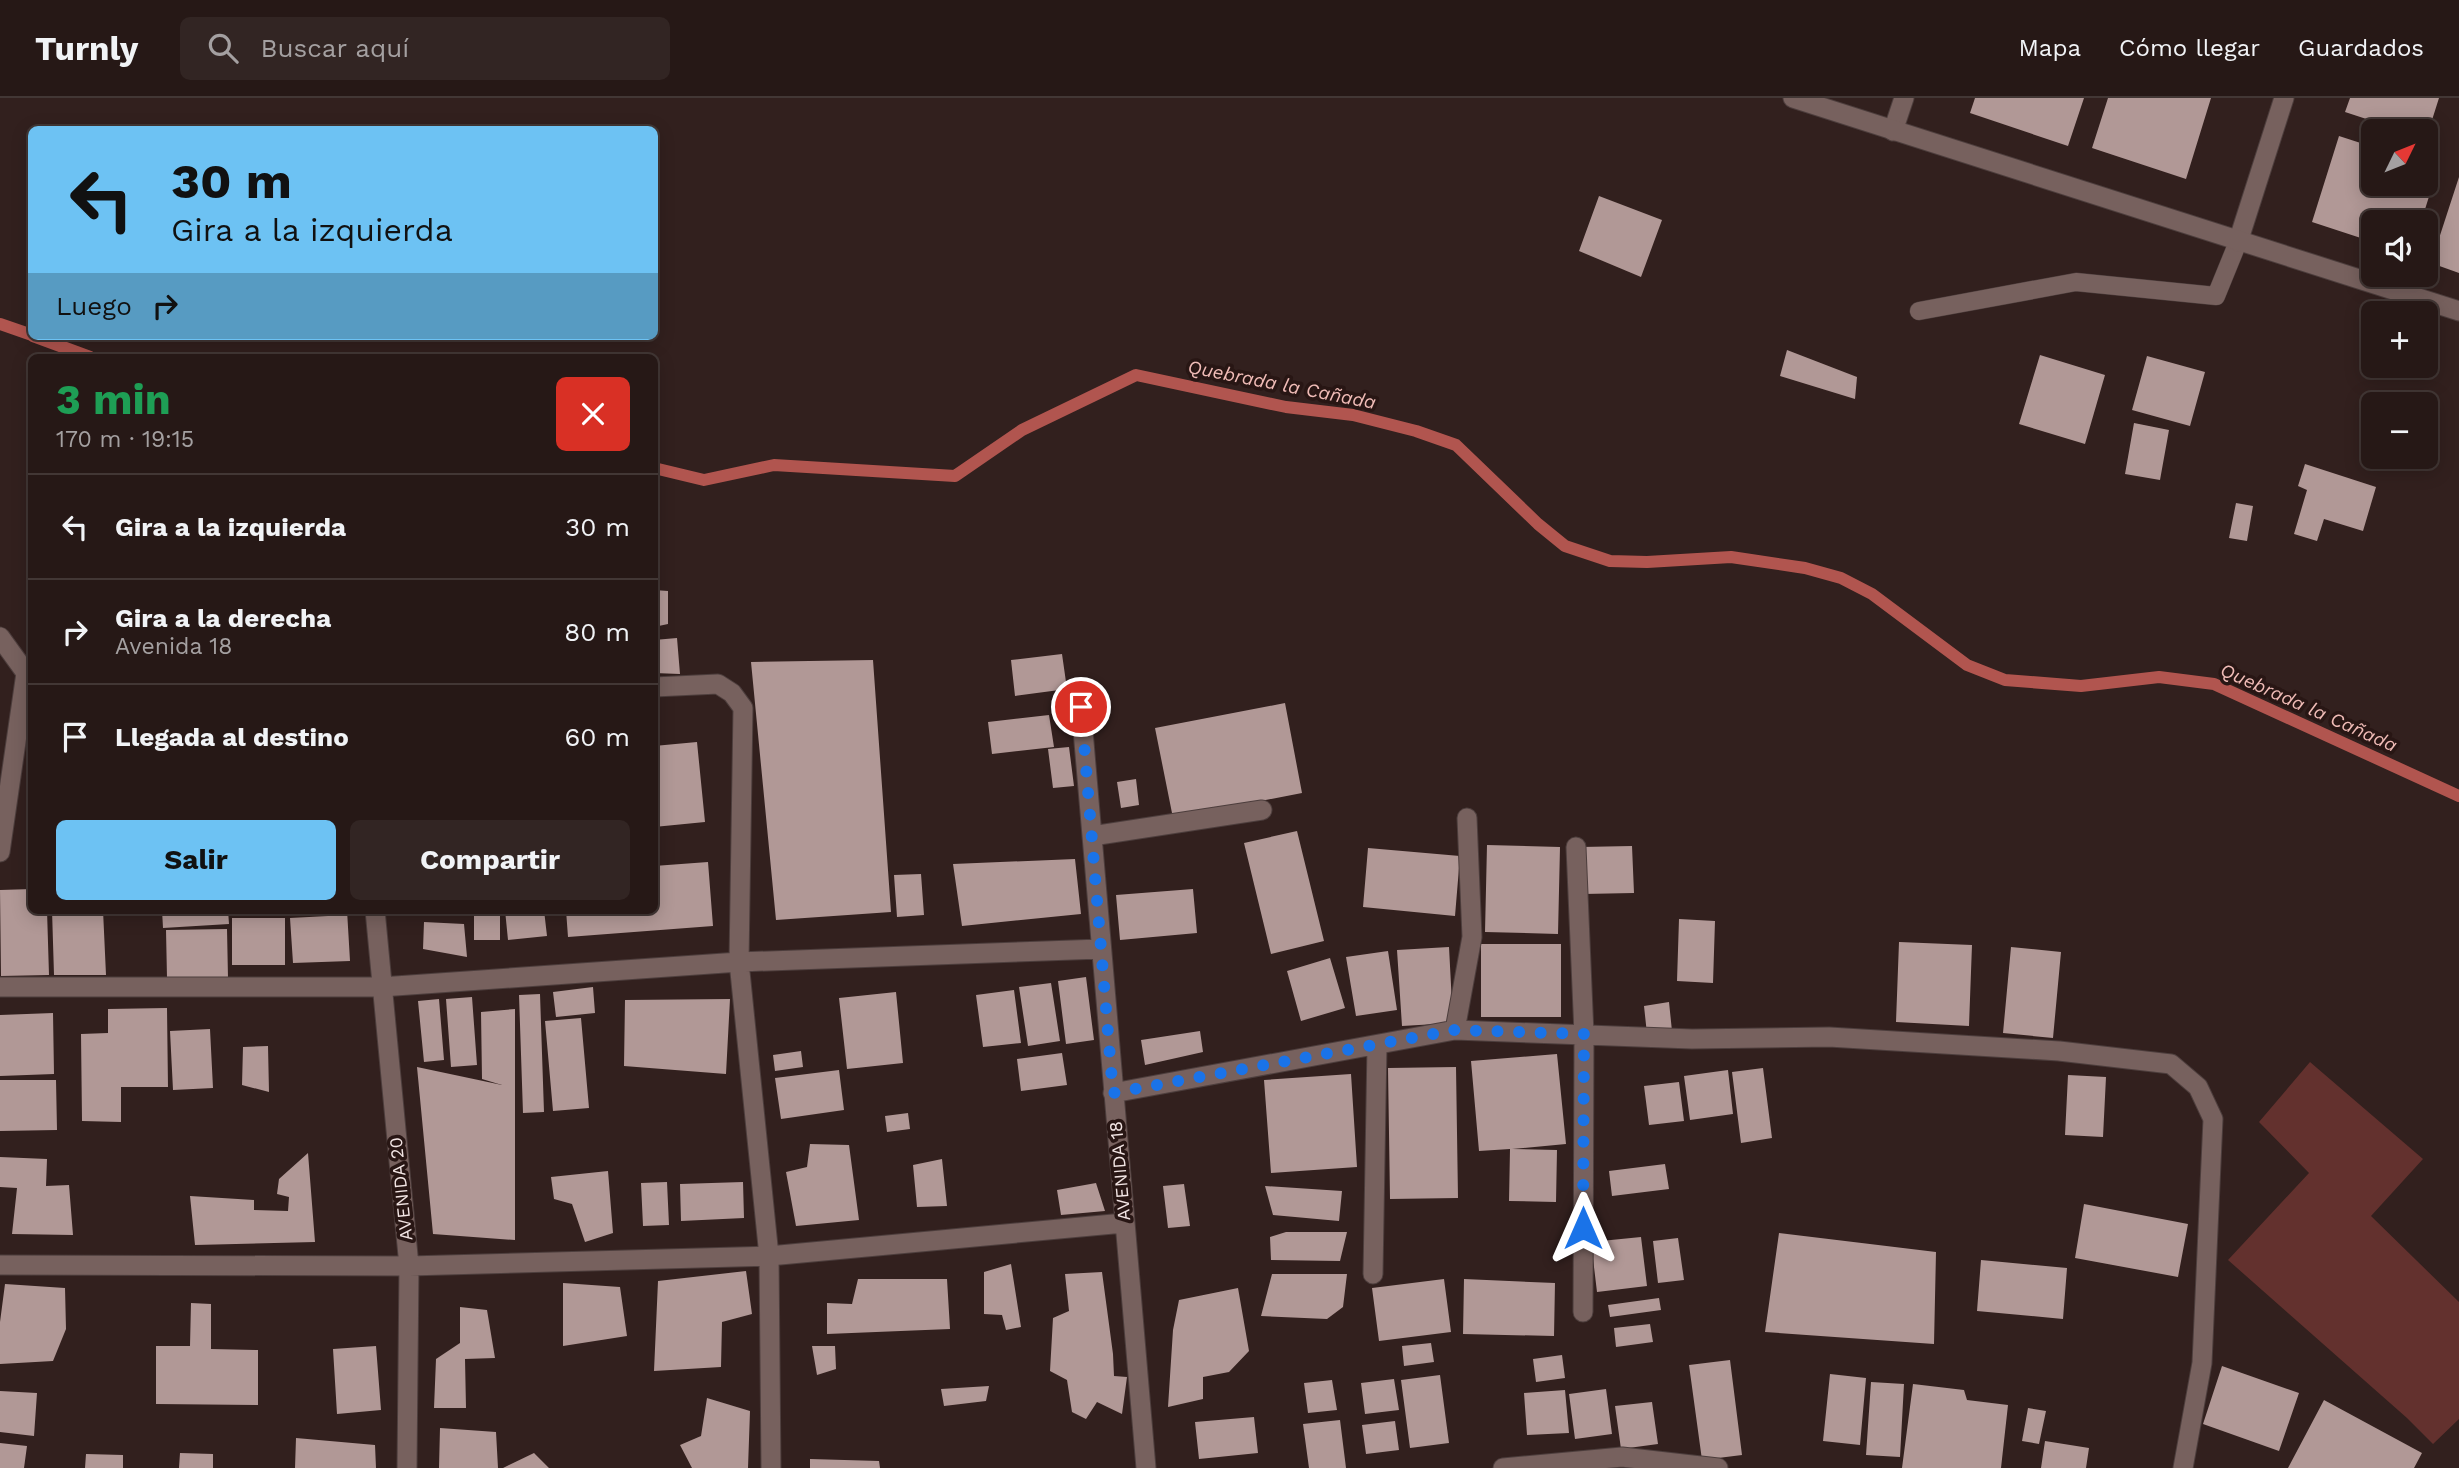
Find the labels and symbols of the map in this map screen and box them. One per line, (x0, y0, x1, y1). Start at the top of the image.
north arrow (2361, 119, 2438, 196)
water label: Quebrada la Cañada (1186, 355, 1378, 414)
water label: Quebrada la Cañada (2217, 658, 2401, 757)
pin (1051, 677, 1111, 737)
street label: AVENIDA 18 (1105, 1120, 1134, 1222)
street label: AVENIDA 20 (385, 1136, 416, 1242)
position arrow (1546, 1191, 1620, 1265)

